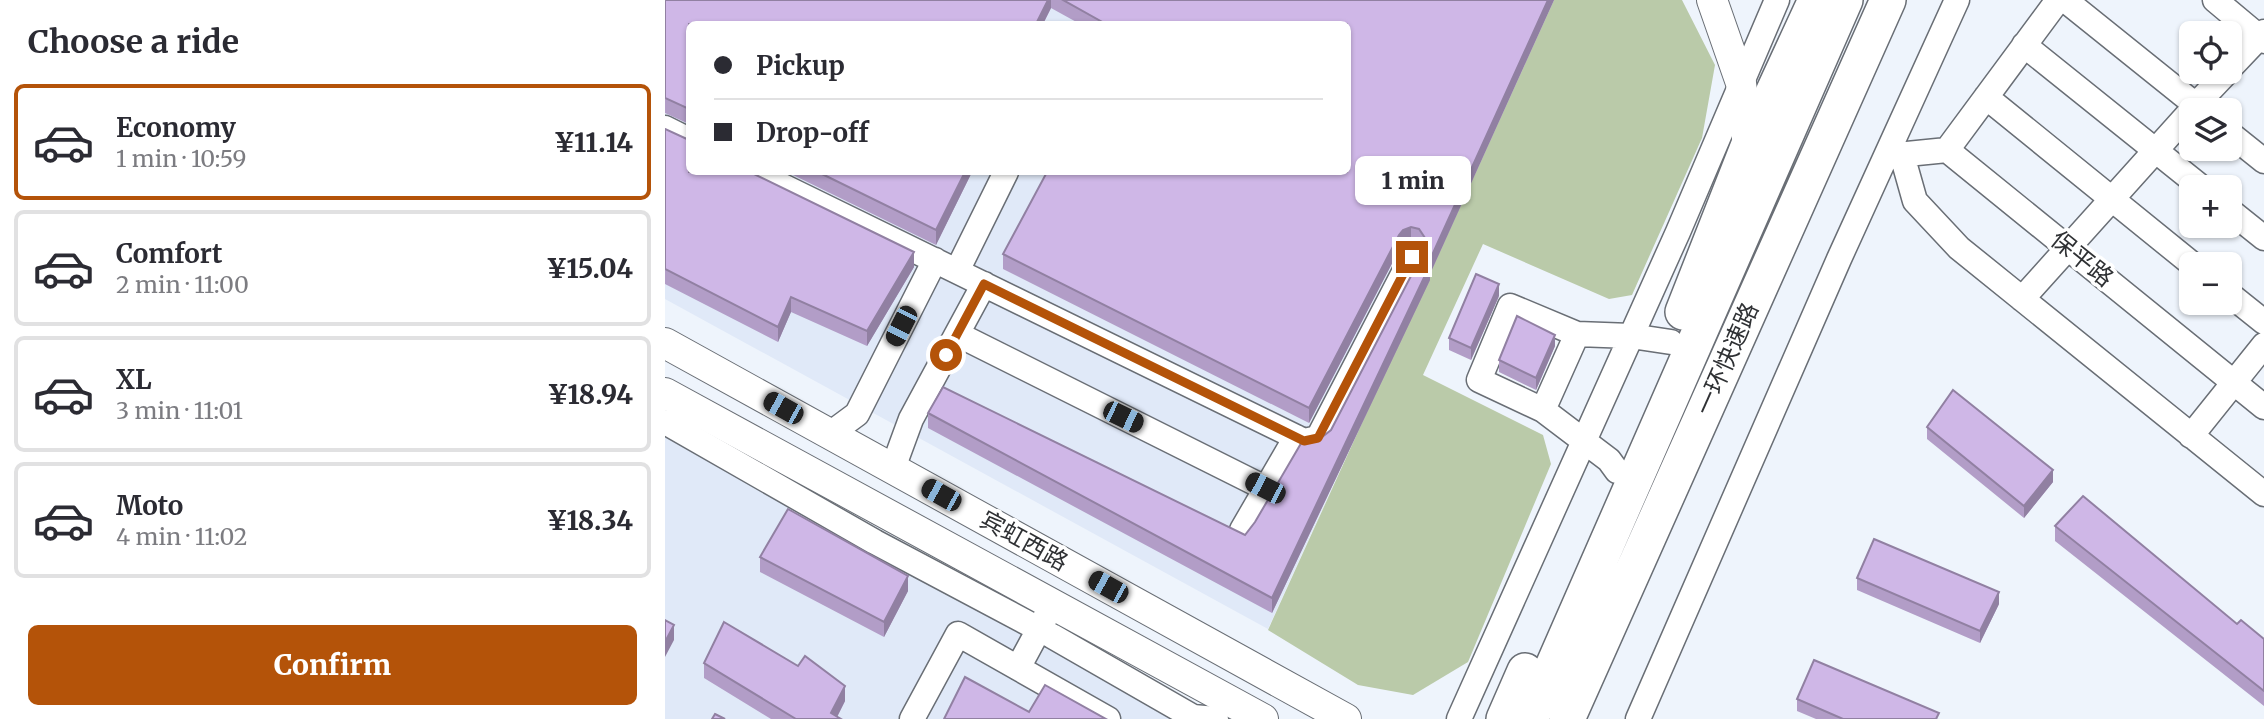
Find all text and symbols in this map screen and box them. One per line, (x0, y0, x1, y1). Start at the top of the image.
map controls (2179, 21, 2242, 315)
button: locate (2179, 21, 2242, 84)
text: Choose a ride (28, 22, 239, 62)
text: Pickup (756, 49, 845, 82)
button: layers (2179, 98, 2242, 161)
icon: car (32, 111, 95, 174)
text: Economy (116, 111, 236, 144)
text: Drop-off (756, 116, 869, 149)
text: ¥11.14 (554, 126, 633, 159)
text: 1 min · 10:59 (116, 144, 246, 173)
callout: 1 min (1354, 156, 1470, 204)
text: 1 min (1381, 166, 1445, 195)
button: + (2179, 175, 2242, 238)
street label: 保平路 (2045, 224, 2120, 293)
icon: car (32, 237, 95, 300)
text: Comfort (116, 237, 222, 270)
route end (1396, 241, 1428, 273)
text: ¥15.04 (546, 252, 633, 285)
button: − (2179, 252, 2242, 315)
text: 2 min · 11:00 (116, 270, 249, 299)
street label: 一环快速路 (1688, 298, 1765, 420)
car (883, 303, 920, 349)
route start (930, 339, 962, 371)
icon: car (32, 363, 95, 426)
text: XL (116, 363, 152, 396)
text: ¥18.94 (547, 378, 633, 411)
car (760, 389, 807, 427)
text: 3 min · 11:01 (116, 396, 243, 425)
car (1100, 398, 1147, 436)
car (1242, 469, 1289, 507)
car (918, 476, 965, 514)
icon: car (32, 489, 95, 552)
text: Moto (116, 489, 183, 522)
text: ¥18.34 (546, 504, 633, 537)
street label: 宾虹西路 (975, 504, 1074, 577)
text: 4 min · 11:02 (116, 522, 247, 551)
car (1085, 568, 1132, 606)
button: Confirm (28, 625, 637, 705)

